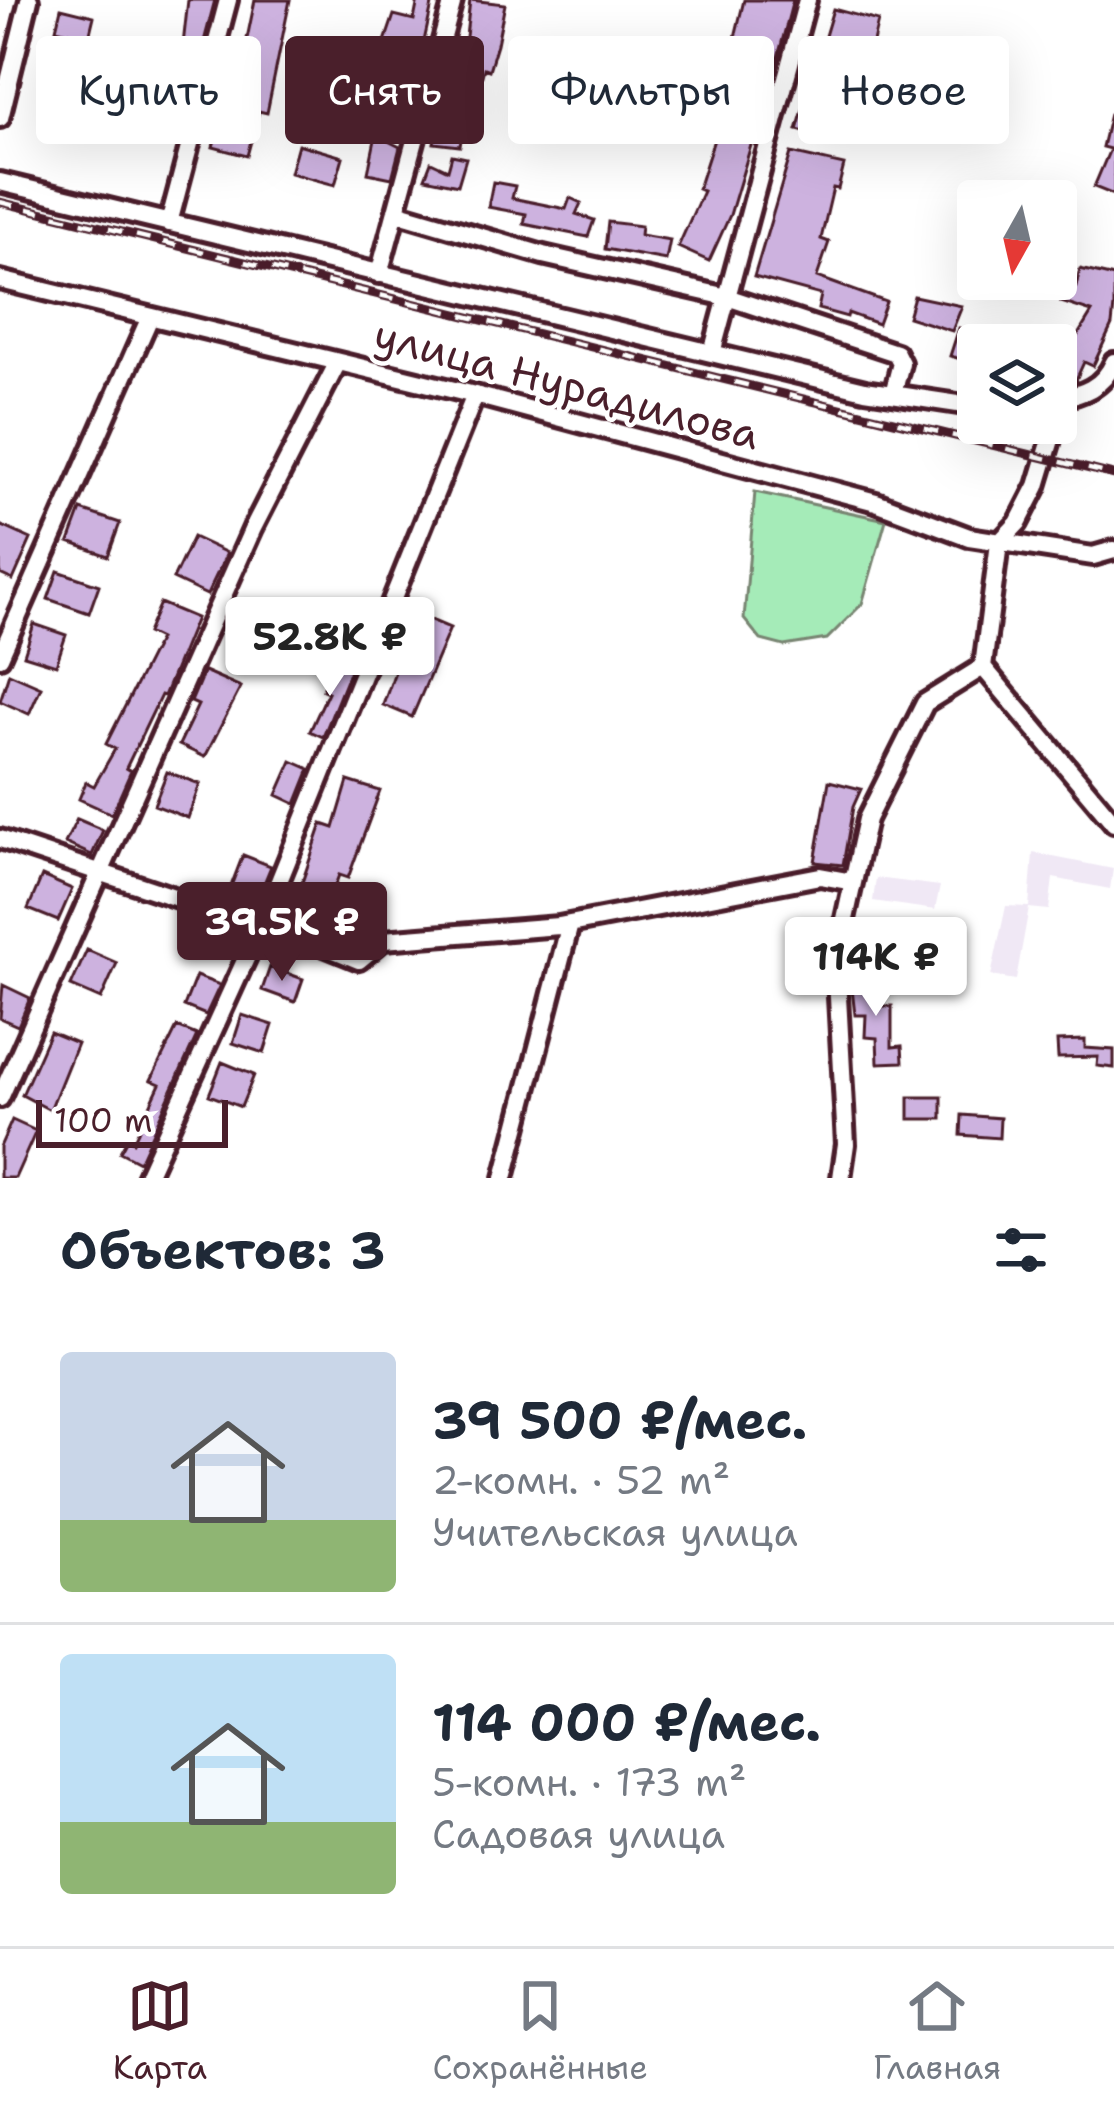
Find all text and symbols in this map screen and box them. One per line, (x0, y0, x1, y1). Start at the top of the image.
chip: Купить (36, 36, 261, 144)
chip: Снять (285, 36, 484, 144)
chip: Фильтры (508, 36, 774, 144)
chip: Новое (798, 36, 1009, 144)
north arrow (957, 180, 1077, 300)
map controls (957, 180, 1077, 444)
street label: улица Нурадилова (368, 306, 766, 462)
button: layers (957, 324, 1077, 444)
pin: 52.8K ₽ (219, 597, 441, 699)
text: 52.8K ₽ (252, 610, 408, 662)
pin: 39.5K ₽ (171, 882, 393, 984)
text: 39.5K ₽ (204, 895, 360, 947)
pin: 114K ₽ (778, 917, 974, 1019)
text: 114K ₽ (812, 930, 940, 982)
scale bar (36, 1094, 228, 1147)
text: 100 m (54, 1098, 153, 1143)
text: Объектов: 3 (60, 1216, 386, 1284)
icon: filters (988, 1217, 1054, 1283)
text: 39 500 ₽/мес. (432, 1386, 807, 1454)
icon: home (156, 1400, 300, 1544)
text: 2-комн. · 52 m² (432, 1454, 730, 1506)
text: Учительская улица (432, 1506, 798, 1558)
text: 114 000 ₽/мес. (432, 1688, 821, 1756)
icon: home (156, 1702, 300, 1846)
text: 5-комн. · 173 m² (432, 1756, 746, 1808)
text: Садовая улица (432, 1808, 725, 1860)
tab: Карта (113, 1973, 207, 2090)
tab: Сохранённые (432, 1973, 648, 2090)
tab: Главная (873, 1973, 1001, 2090)

